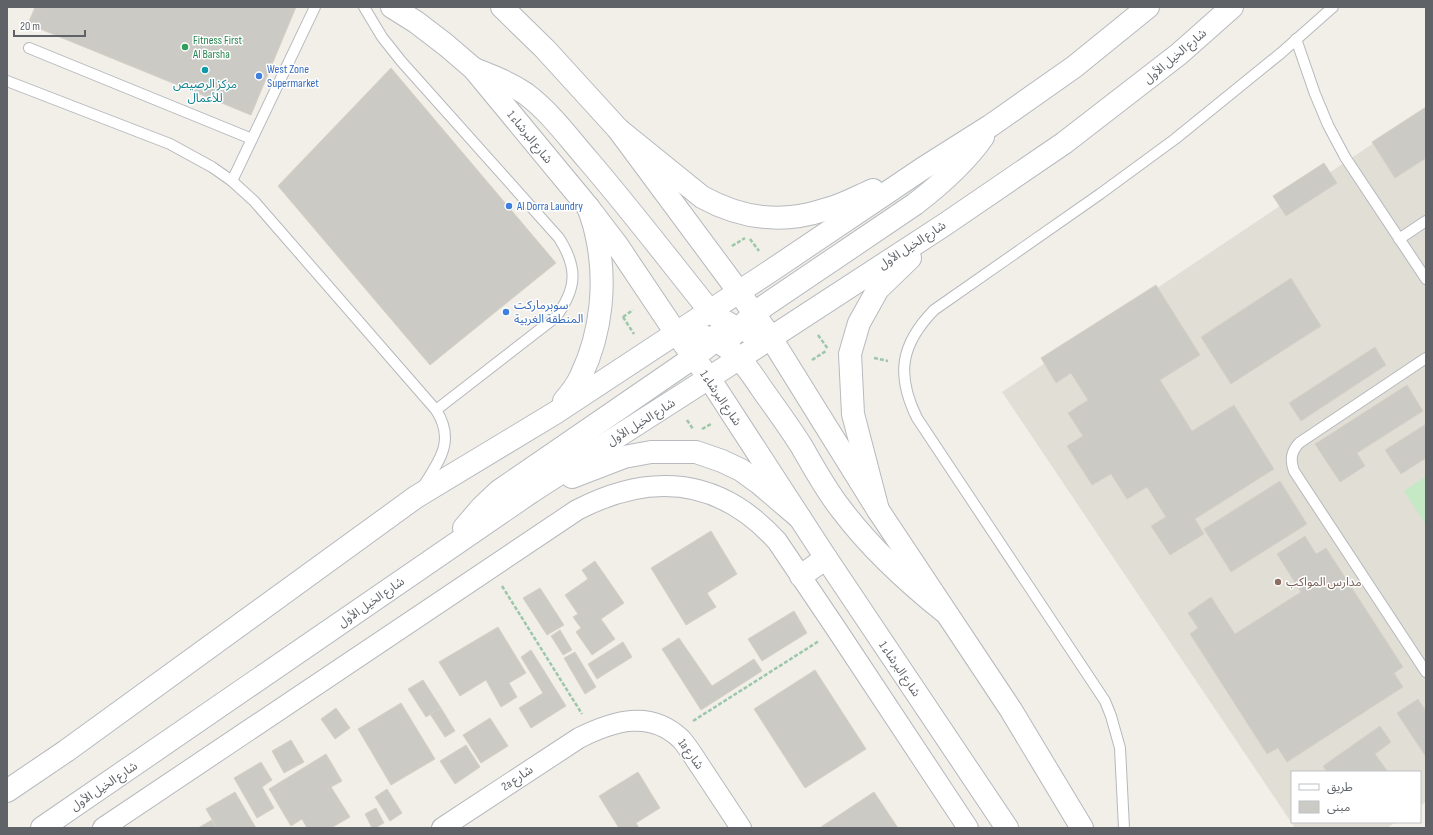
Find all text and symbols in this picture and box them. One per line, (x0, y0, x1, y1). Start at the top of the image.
scale bar (14, 12, 85, 38)
text: 20 m (20, 19, 40, 34)
street label: شارع الخيل الأول (1141, 26, 1211, 88)
place label: Fitness First Al Barsha (192, 33, 243, 62)
marker: Fitness First Al Barsha (180, 42, 190, 52)
place label: West Zone Supermarket (267, 62, 319, 91)
marker: مركز الرصيص للأعمال (200, 65, 210, 75)
marker: West Zone Supermarket (254, 71, 264, 81)
place label: مركز الرصيص للأعمال (173, 77, 237, 106)
street label: شارع البرشاء 1 (503, 108, 555, 167)
place label: Al Dorra Laundry (516, 199, 583, 214)
marker: Al Dorra Laundry (504, 201, 514, 211)
street label: شارع الخيل الأول (876, 218, 949, 274)
place label: سوبرماركت المنطقة الغربية (514, 298, 584, 327)
marker: سوبرماركت المنطقة الغربية (501, 307, 511, 317)
street label: شارع البرشاء 1 (696, 368, 745, 429)
street label: شارع الخيل الأول (604, 396, 679, 450)
street label: شارع الخيل الأول (335, 574, 408, 632)
place label: مدارس المواكب (1286, 575, 1362, 590)
marker: مدارس المواكب (1273, 577, 1283, 587)
street label: شارع البرشاء 1 (875, 639, 924, 700)
street label: 1a شارع (674, 736, 707, 773)
street label: شارع الخيل الأول (68, 758, 141, 815)
street label: 2a شارع (499, 762, 536, 795)
legend (1291, 771, 1421, 823)
text: طريق (1327, 780, 1353, 795)
text: مبنى (1327, 800, 1350, 815)

